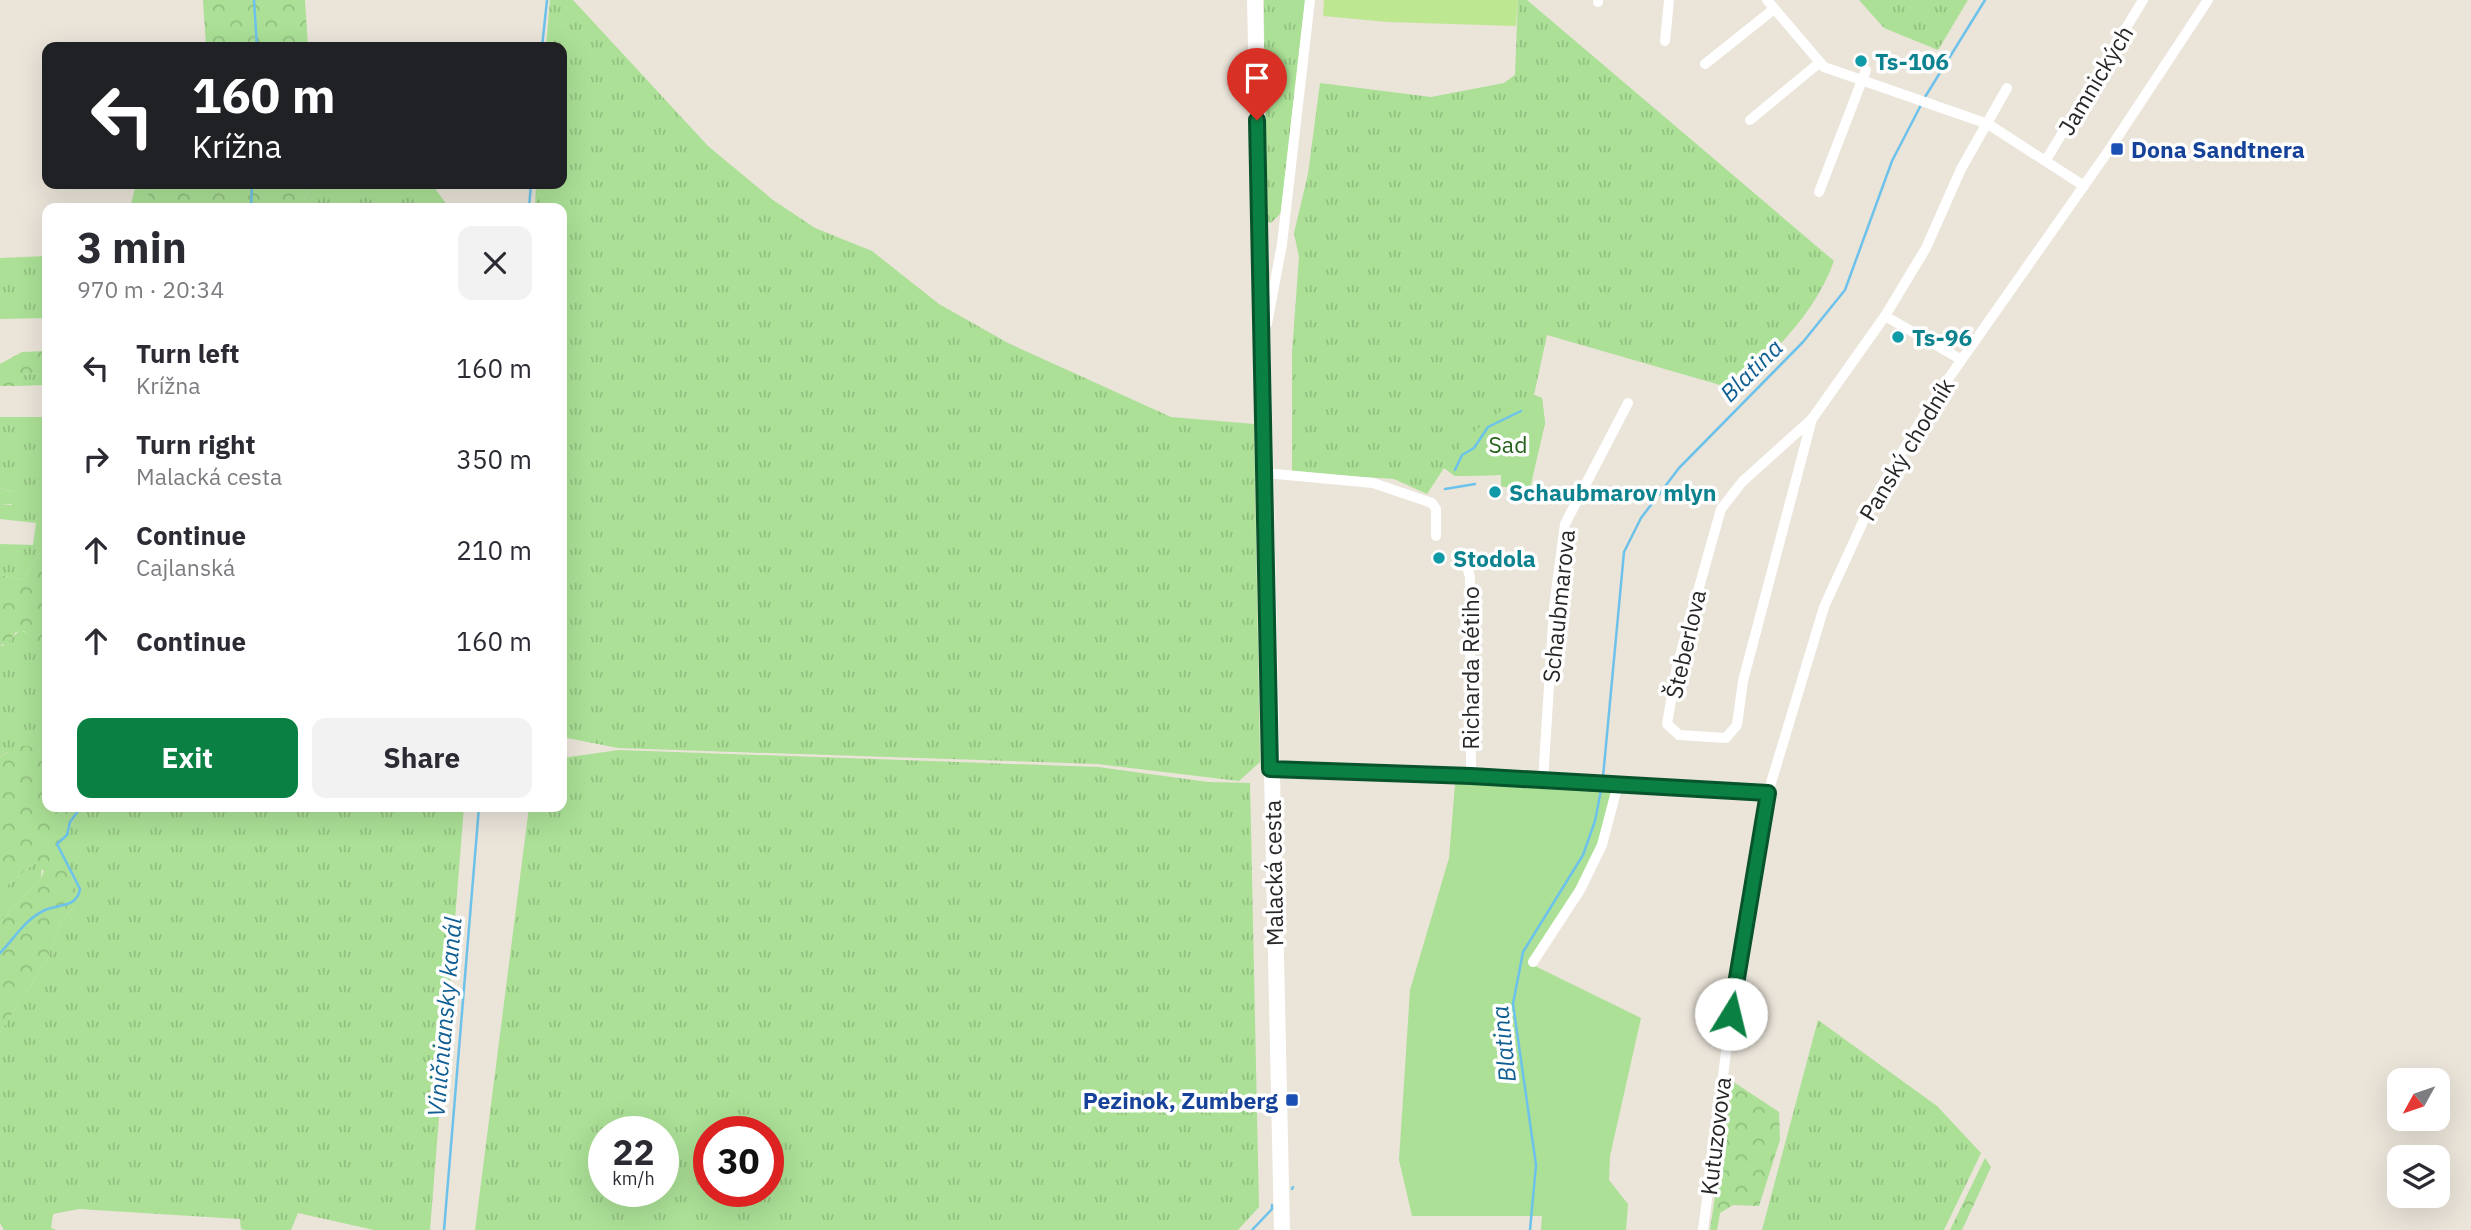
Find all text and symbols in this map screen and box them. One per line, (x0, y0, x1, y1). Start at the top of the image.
street label: Jamnických (2051, 20, 2139, 140)
place label: Ts-106 (1875, 46, 1949, 76)
pin (1227, 48, 1287, 120)
marker: Ts-106 (1853, 53, 1869, 69)
icon: arrive (1238, 59, 1276, 97)
text: 160 m (192, 63, 336, 126)
icon: left (77, 70, 168, 161)
text: Krížna (192, 125, 282, 167)
place label: Dona Sandtnera (2131, 134, 2305, 164)
marker: Dona Sandtnera (2109, 141, 2125, 157)
text: 3 min (77, 220, 187, 275)
button: close (458, 226, 532, 300)
text: 970 m · 20:34 (77, 274, 224, 304)
place label: Ts-96 (1912, 322, 1972, 352)
marker: Ts-96 (1890, 329, 1906, 345)
water label: Blatina (1712, 331, 1790, 409)
text: Turn left (136, 336, 239, 370)
icon: left (77, 349, 115, 387)
text: 160 m (456, 351, 532, 385)
text: Krížna (136, 370, 201, 400)
street label: Panský chodník (1852, 372, 1960, 526)
text: Turn right (136, 427, 255, 461)
park label: Sad (1489, 429, 1528, 459)
icon: right (77, 440, 115, 478)
text: 350 m (456, 442, 532, 476)
text: Malacká cesta (136, 461, 282, 491)
place label: Schaubmarov mlyn (1509, 477, 1717, 507)
marker: Schaubmarov mlyn (1487, 484, 1503, 500)
text: Continue (136, 518, 246, 552)
street label: Schaubmarova (1535, 528, 1581, 684)
icon: ahead (77, 531, 115, 569)
text: 210 m (456, 533, 532, 567)
place label: Stodola (1453, 543, 1536, 573)
marker: Stodola (1431, 550, 1447, 566)
text: Cajlanská (136, 552, 235, 582)
street label: Richarda Rétiho (1455, 586, 1485, 750)
street label: Šteberlova (1658, 587, 1712, 701)
icon: ahead (77, 622, 115, 660)
text: Continue (136, 624, 246, 658)
text: 160 m (456, 624, 532, 658)
button: Exit (77, 718, 298, 798)
button: Share (312, 718, 532, 798)
street label: Malacká cesta (1257, 800, 1289, 946)
water label: Viničniansky kanál (419, 915, 469, 1118)
position arrow (1694, 977, 1768, 1051)
water label: Blatina (1483, 1004, 1523, 1084)
north arrow (2387, 1068, 2450, 1130)
map controls (2387, 1068, 2450, 1208)
street label: Kutuzovova (1693, 1075, 1737, 1197)
place label: Pezinok, Zumberg (1083, 1085, 1278, 1115)
marker: Pezinok, Zumberg (1284, 1092, 1300, 1108)
speed limit sign: 30 (693, 1116, 784, 1207)
text: 22 (612, 1129, 655, 1175)
button: layers (2387, 1145, 2450, 1208)
text: km/h (612, 1167, 655, 1190)

